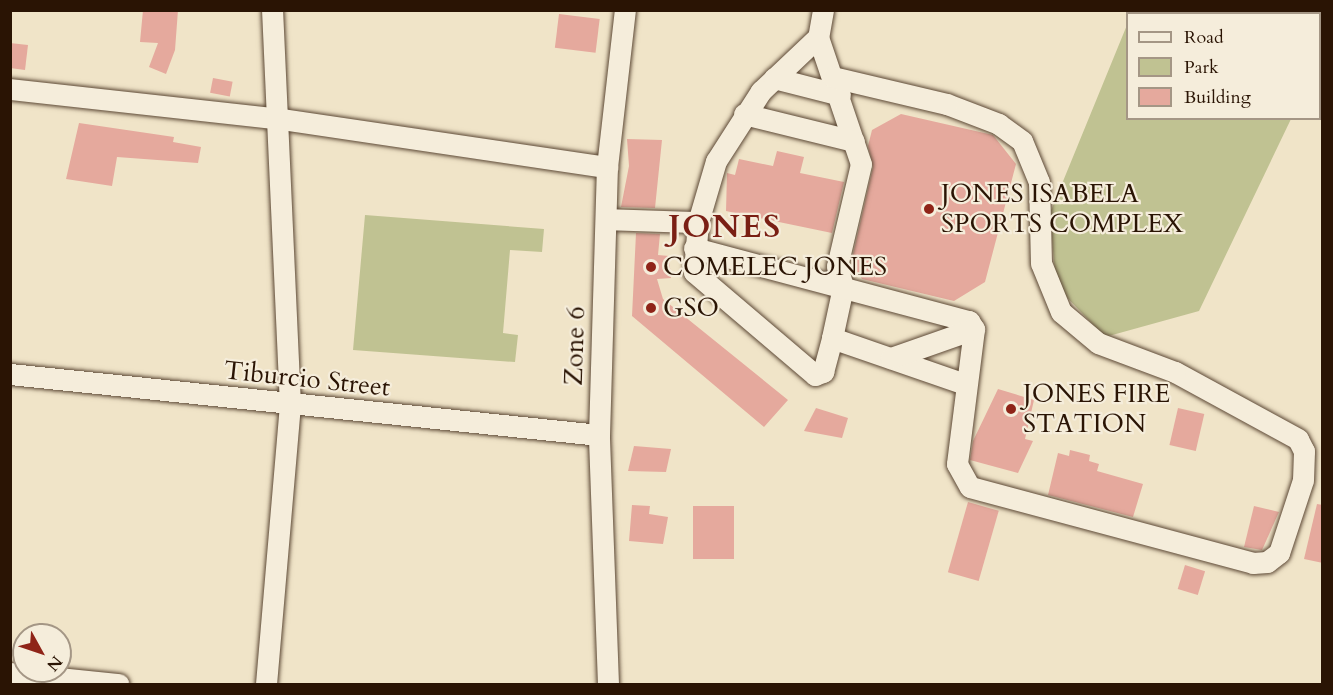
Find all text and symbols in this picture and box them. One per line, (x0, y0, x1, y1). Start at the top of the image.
legend (1126, 12, 1321, 120)
text: Road (1184, 25, 1224, 50)
text: Park (1184, 55, 1219, 80)
text: Building (1184, 85, 1251, 110)
place label: JONES ISABELA SPORTS COMPLEX (941, 178, 1183, 240)
marker: JONES ISABELA SPORTS COMPLEX (922, 202, 936, 216)
district label: JONES (668, 208, 782, 246)
place label: COMELEC JONES (663, 251, 887, 283)
marker: COMELEC JONES (644, 260, 658, 274)
place label: GSO (663, 292, 719, 324)
marker: GSO (644, 301, 658, 315)
street label: Zone 6 (558, 306, 592, 386)
street label: Tiburcio Street (222, 355, 392, 403)
place label: JONES FIRE STATION (1023, 378, 1170, 440)
marker: JONES FIRE STATION (1004, 402, 1018, 416)
north arrow (12, 623, 72, 683)
text: N (41, 651, 67, 676)

